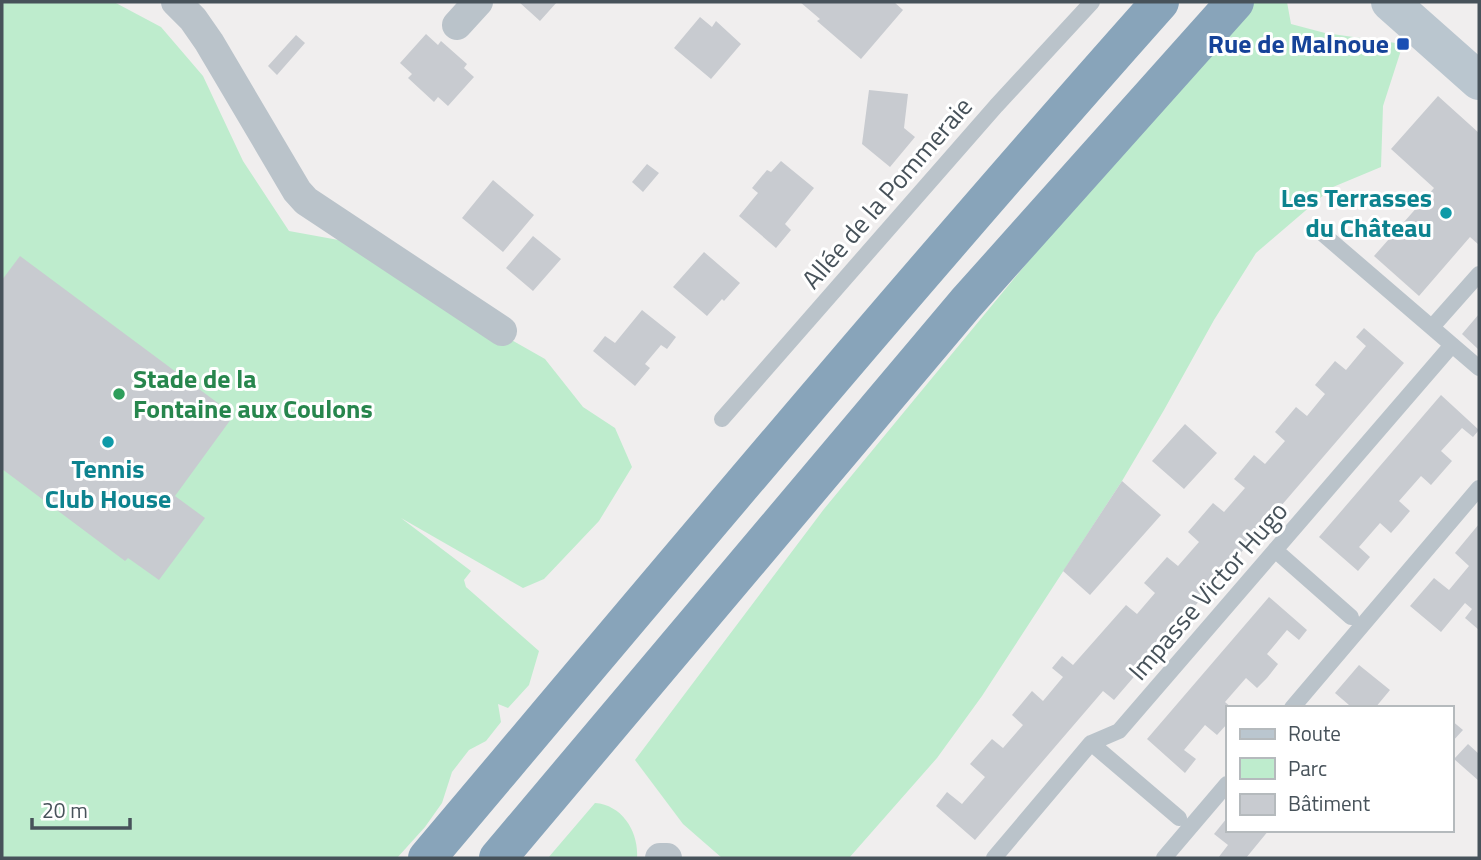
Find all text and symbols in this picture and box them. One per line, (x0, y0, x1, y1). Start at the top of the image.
place label: Rue de Malnoue (1208, 24, 1389, 63)
marker: Rue de Malnoue (1395, 36, 1411, 52)
street label: Allée de la Pommeraie (792, 88, 981, 297)
place label: Les Terrasses du Château (1281, 178, 1432, 247)
marker: Les Terrasses du Château (1438, 205, 1454, 221)
place label: Stade de la Fontaine aux Coulons (133, 359, 373, 428)
marker: Stade de la Fontaine aux Coulons (111, 386, 127, 402)
marker: Tennis Club House (100, 434, 116, 450)
place label: Tennis Club House (45, 449, 171, 518)
street label: Impasse Victor Hugo (1119, 493, 1296, 689)
legend (1226, 706, 1453, 832)
text: Route (1288, 717, 1341, 749)
text: Parc (1288, 752, 1327, 784)
scale bar (32, 786, 130, 830)
text: Bâtiment (1288, 787, 1371, 819)
text: 20 m (42, 794, 88, 826)

